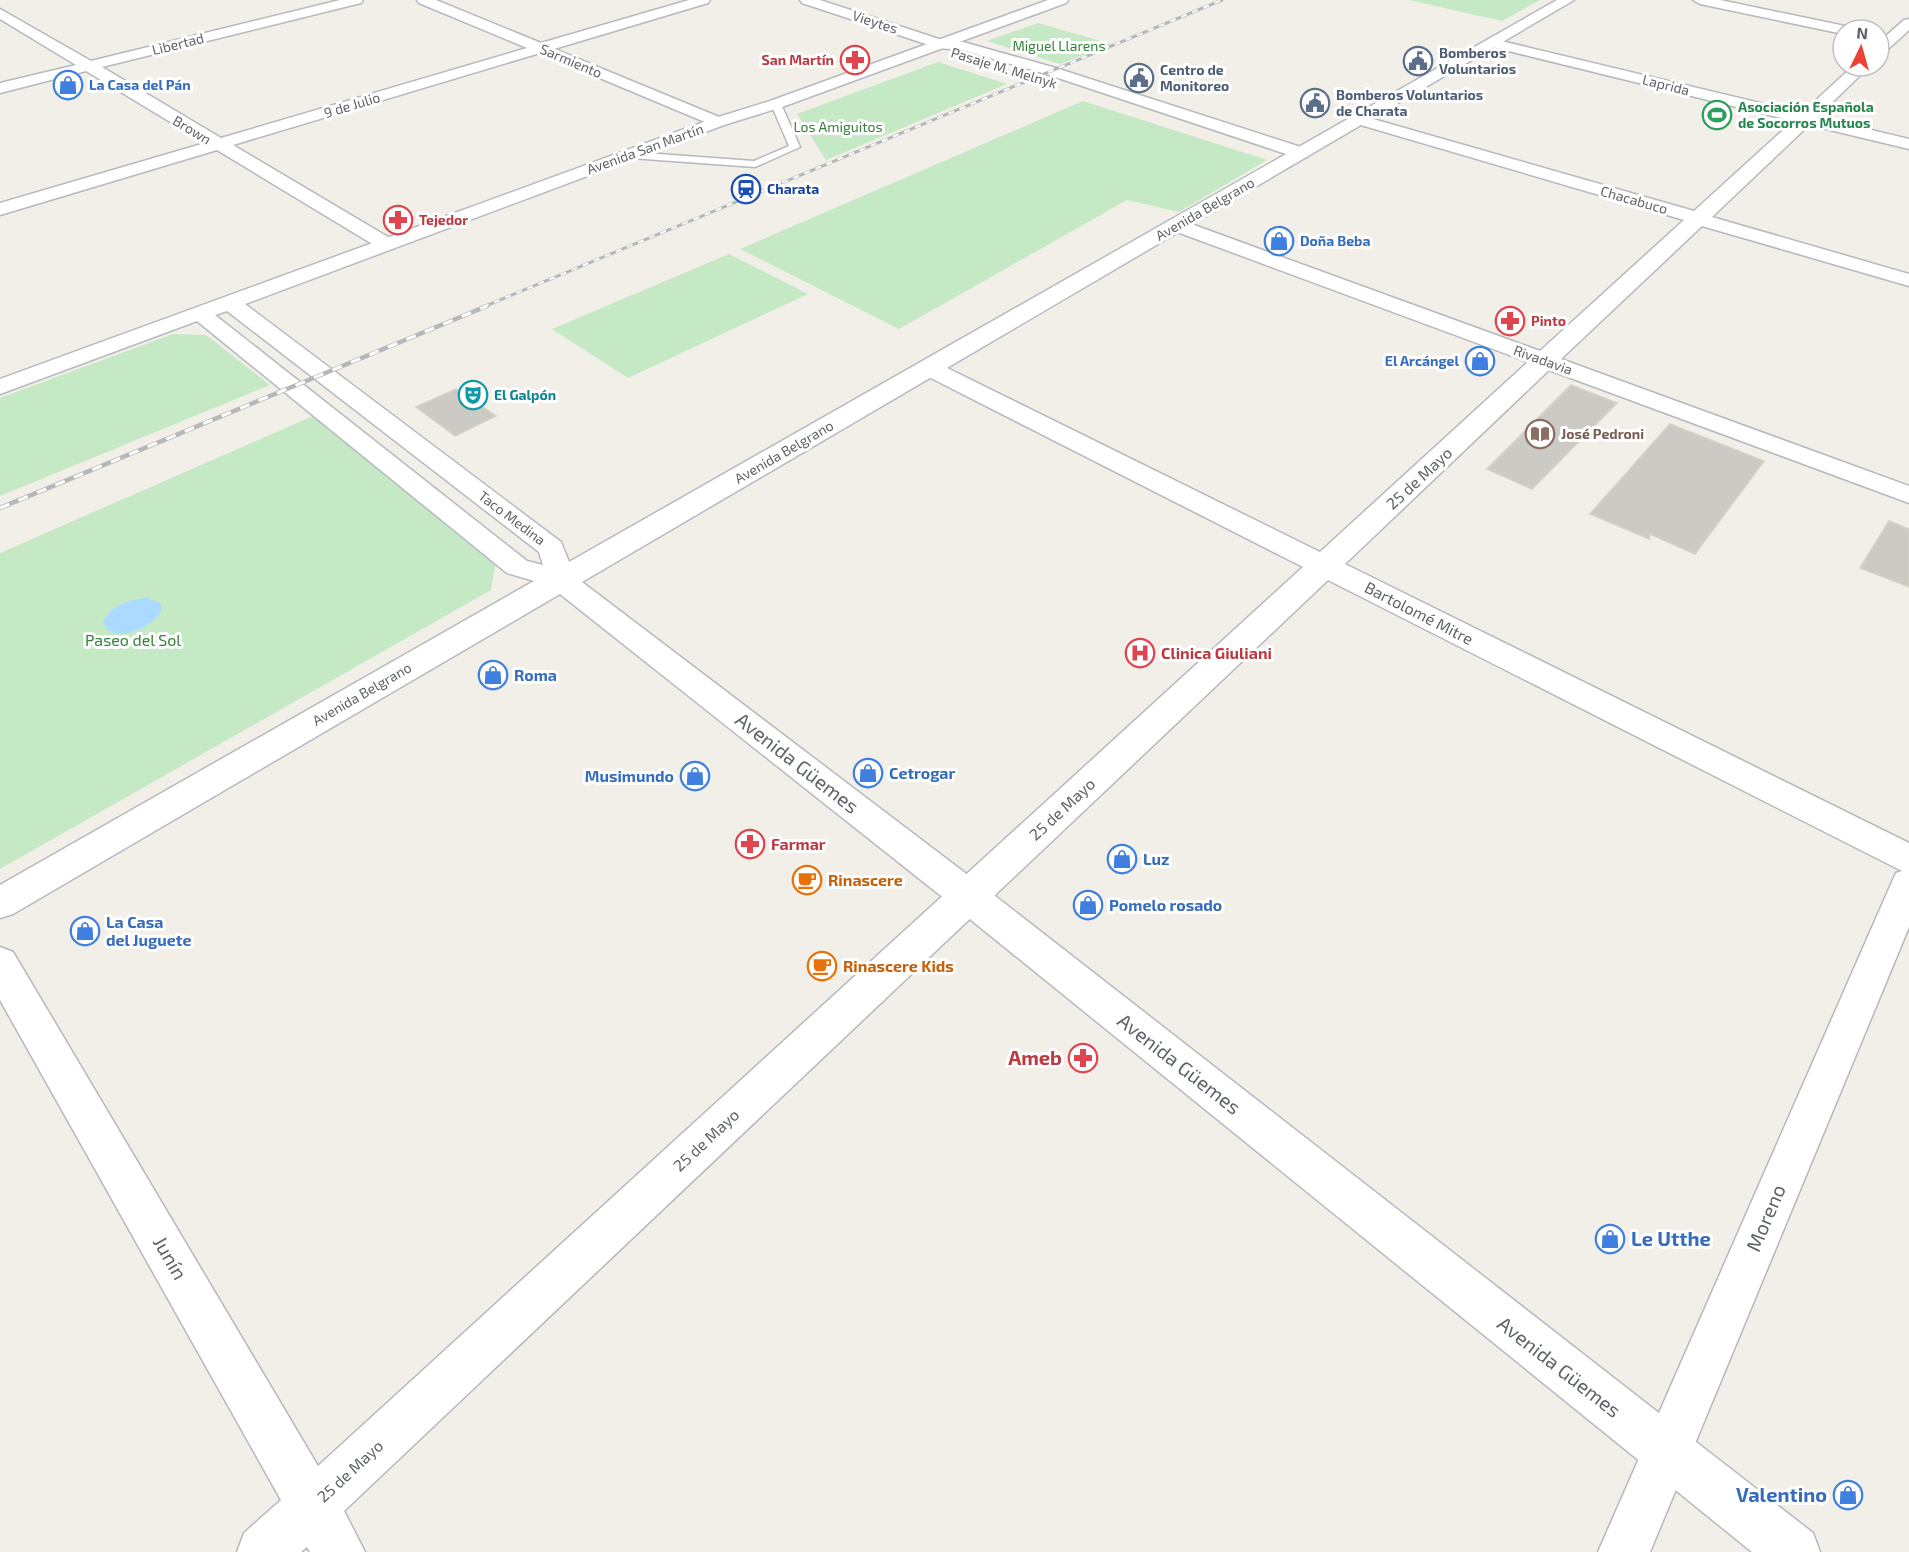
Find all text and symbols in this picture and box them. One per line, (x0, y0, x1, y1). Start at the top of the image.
street label: Vieytes (850, 6, 900, 37)
north arrow (1831, 18, 1891, 78)
text: N (1856, 23, 1869, 43)
street label: Libertad (150, 29, 206, 58)
park label: Miguel Llarens (1012, 37, 1106, 54)
street label: Sarmiento (538, 40, 605, 81)
street label: Pasaje M. Melnyk (949, 43, 1059, 92)
pharmacy icon: San Martín (839, 44, 871, 76)
place label: Bomberos Voluntarios (1439, 44, 1516, 77)
public building icon: Bomberos Voluntarios (1402, 45, 1434, 77)
place label: San Martín (762, 51, 834, 68)
place label: Centro de Monitoreo (1160, 61, 1229, 94)
public building icon: Centro de Monitoreo (1123, 62, 1155, 94)
shop icon: La Casa del Pán (52, 69, 84, 101)
street label: Laprida (1641, 70, 1691, 99)
place label: La Casa del Pán (89, 76, 191, 93)
place label: Bomberos Voluntarios de Charata (1336, 86, 1483, 119)
public building icon: Bomberos Voluntarios de Charata (1299, 87, 1331, 119)
street label: 9 de Julio (322, 88, 382, 121)
place label: Asociación Española de Socorros Mutuos (1738, 98, 1874, 131)
sports icon: Asociación Española de Socorros Mutuos (1701, 99, 1733, 131)
street label: Brown (170, 112, 215, 148)
park label: Los Amiguitos (793, 118, 883, 135)
street label: Avenida San Martín (584, 120, 706, 178)
station icon: Charata (730, 173, 762, 205)
street label: Avenida Belgrano (1152, 173, 1257, 244)
place label: Charata (767, 180, 819, 197)
street label: Chacabuco (1599, 182, 1670, 217)
pharmacy icon: Tejedor (382, 204, 414, 236)
place label: Tejedor (419, 211, 468, 228)
shop icon: Doña Beba (1263, 225, 1295, 257)
place label: Doña Beba (1300, 232, 1370, 249)
pharmacy icon: Pinto (1494, 305, 1526, 337)
place label: Pinto (1531, 312, 1566, 329)
street label: Rivadavia (1511, 341, 1575, 378)
shop icon: El Arcángel (1464, 345, 1496, 377)
place label: El Arcángel (1385, 352, 1459, 369)
theatre icon: El Galpón (457, 379, 489, 411)
place label: El Galpón (494, 386, 556, 403)
street label: Avenida Belgrano (731, 416, 836, 487)
library icon: José Pedroni (1524, 418, 1556, 450)
place label: José Pedroni (1561, 425, 1644, 442)
street label: 25 de Mayo (1382, 442, 1455, 513)
street label: Taco Medina (475, 487, 549, 548)
street label: Bartolomé Mitre (1362, 577, 1477, 648)
park label: Paseo del Sol (85, 630, 181, 649)
hospital icon: Clinica Giuliani (1124, 637, 1156, 669)
place label: Clinica Giuliani (1161, 643, 1272, 662)
street label: Avenida Belgrano (309, 658, 414, 729)
shop icon: Roma (477, 659, 509, 691)
place label: Roma (514, 665, 557, 684)
street label: Avenida Güemes (731, 707, 864, 818)
shop icon: Cetrogar (852, 757, 884, 789)
shop icon: Musimundo (679, 760, 711, 792)
place label: Cetrogar (889, 763, 955, 782)
place label: Musimundo (585, 766, 674, 785)
street label: 25 de Mayo (1025, 773, 1098, 844)
pharmacy icon: Farmar (734, 828, 766, 860)
place label: Farmar (771, 834, 826, 853)
shop icon: Luz (1106, 843, 1138, 875)
place label: Luz (1143, 849, 1169, 868)
cafe icon: Rinascere (791, 864, 823, 896)
place label: Rinascere (828, 870, 903, 889)
shop icon: Pomelo rosado (1072, 889, 1104, 921)
place label: Pomelo rosado (1109, 895, 1222, 914)
place label: La Casa del Juguete (106, 912, 191, 949)
shop icon: La Casa del Juguete (69, 915, 101, 947)
cafe icon: Rinascere Kids (806, 950, 838, 982)
place label: Rinascere Kids (843, 956, 954, 975)
street label: Avenida Güemes (1113, 1008, 1246, 1119)
pharmacy icon: Ameb (1067, 1042, 1099, 1074)
place label: Ameb (1008, 1045, 1062, 1069)
street label: 25 de Mayo (669, 1104, 742, 1175)
street label: Moreno (1740, 1181, 1790, 1255)
shop icon: Le Utthe (1594, 1223, 1626, 1255)
place label: Le Utthe (1631, 1226, 1711, 1250)
street label: Junín (149, 1231, 193, 1284)
street label: Avenida Güemes (1493, 1311, 1626, 1422)
street label: 25 de Mayo (313, 1435, 386, 1506)
shop icon: Valentino (1832, 1479, 1864, 1511)
place label: Valentino (1736, 1482, 1827, 1506)

